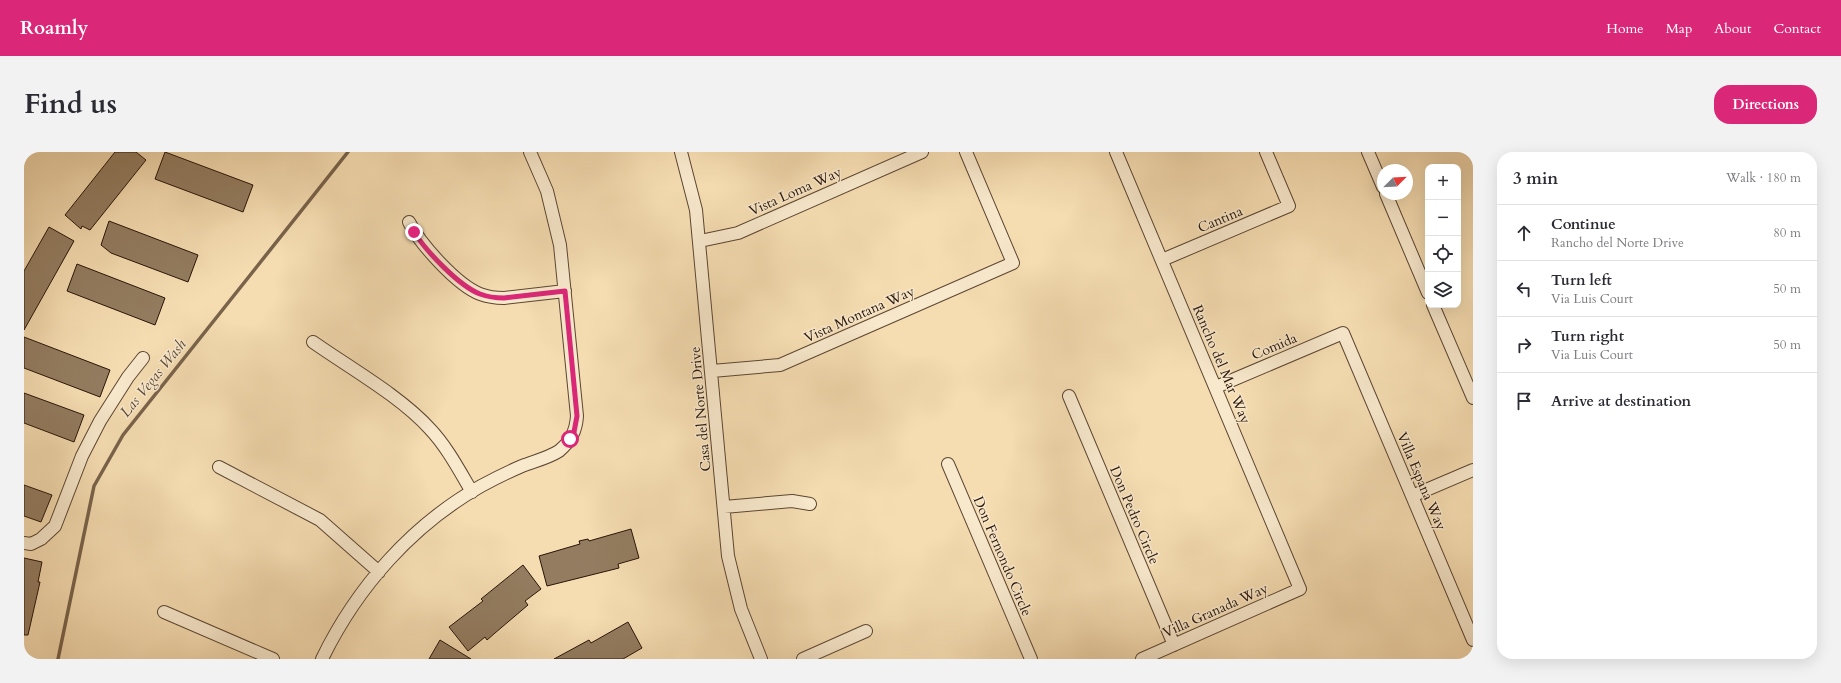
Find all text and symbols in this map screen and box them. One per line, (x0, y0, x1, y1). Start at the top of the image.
text: Roamly (20, 15, 88, 41)
text: Home (1606, 19, 1644, 38)
text: Map (1666, 19, 1692, 38)
text: About (1714, 19, 1751, 38)
text: Contact (1773, 19, 1821, 38)
text: Find us (24, 85, 117, 123)
button: Directions (1714, 85, 1817, 124)
street label: Vista Loma Way (746, 162, 845, 220)
north arrow (1377, 164, 1413, 200)
map controls (1425, 164, 1461, 308)
button: + (1425, 164, 1461, 200)
text: 3 min (1513, 167, 1558, 190)
text: Walk · 180 m (1726, 169, 1801, 187)
button: − (1425, 200, 1461, 236)
street label: Cantina (1195, 202, 1246, 237)
text: Continue (1551, 214, 1616, 234)
icon: ahead (1513, 222, 1535, 244)
route end (405, 223, 423, 241)
text: 80 m (1773, 224, 1801, 242)
text: Rancho del Norte Drive (1551, 234, 1684, 252)
button: locate (1425, 236, 1461, 272)
text: Turn left (1551, 270, 1612, 290)
button: layers (1425, 272, 1461, 308)
icon: left (1513, 278, 1535, 300)
text: 50 m (1773, 280, 1801, 298)
street label: Vista Montana Way (801, 281, 918, 347)
text: Via Luis Court (1551, 290, 1633, 308)
street label: Rancho del Mar Way (1188, 302, 1255, 427)
text: Turn right (1551, 326, 1624, 346)
street label: Comida (1249, 328, 1300, 364)
water label: Las Vegas Wash (115, 334, 191, 421)
icon: right (1513, 334, 1535, 356)
text: 50 m (1773, 336, 1801, 354)
street label: Casa del Norte Drive (686, 346, 715, 472)
text: Via Luis Court (1551, 346, 1633, 364)
icon: arrive (1513, 390, 1535, 412)
text: Arrive at destination (1551, 391, 1691, 411)
street label: Villa Espana Way (1392, 429, 1451, 534)
route start (561, 430, 579, 448)
street label: Don Pedro Circle (1105, 463, 1164, 567)
street label: Don Fernondo Circle (969, 493, 1036, 619)
street label: Villa Granada Way (1159, 578, 1271, 642)

